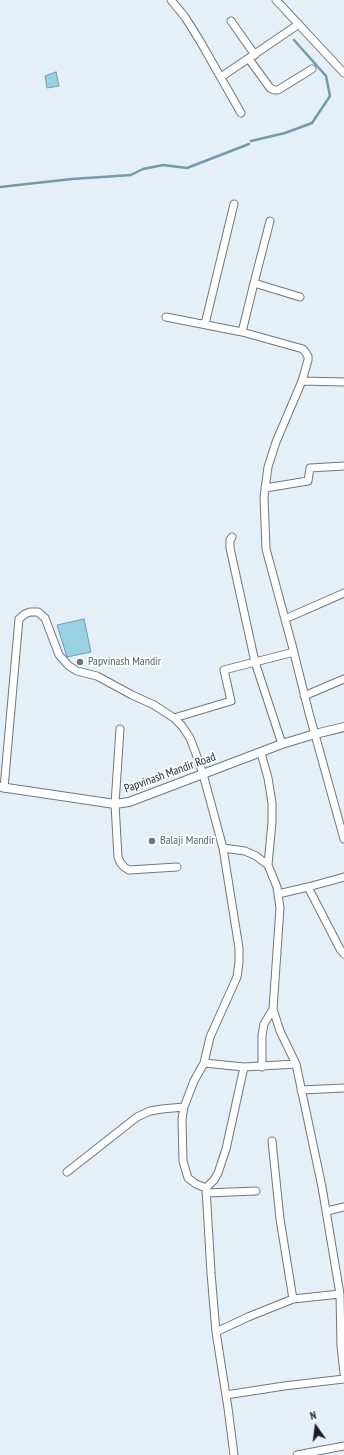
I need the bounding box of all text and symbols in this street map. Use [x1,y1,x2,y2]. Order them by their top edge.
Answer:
place label: Papvinash Mandir [88,655,161,669]
marker: Papvinash Mandir [75,657,85,667]
street label: Papvinash Mandir Road [122,750,218,796]
place label: Balaji Mandir [160,834,215,848]
marker: Balaji Mandir [147,836,157,846]
north arrow [296,1407,336,1447]
text: N [309,1408,318,1423]

